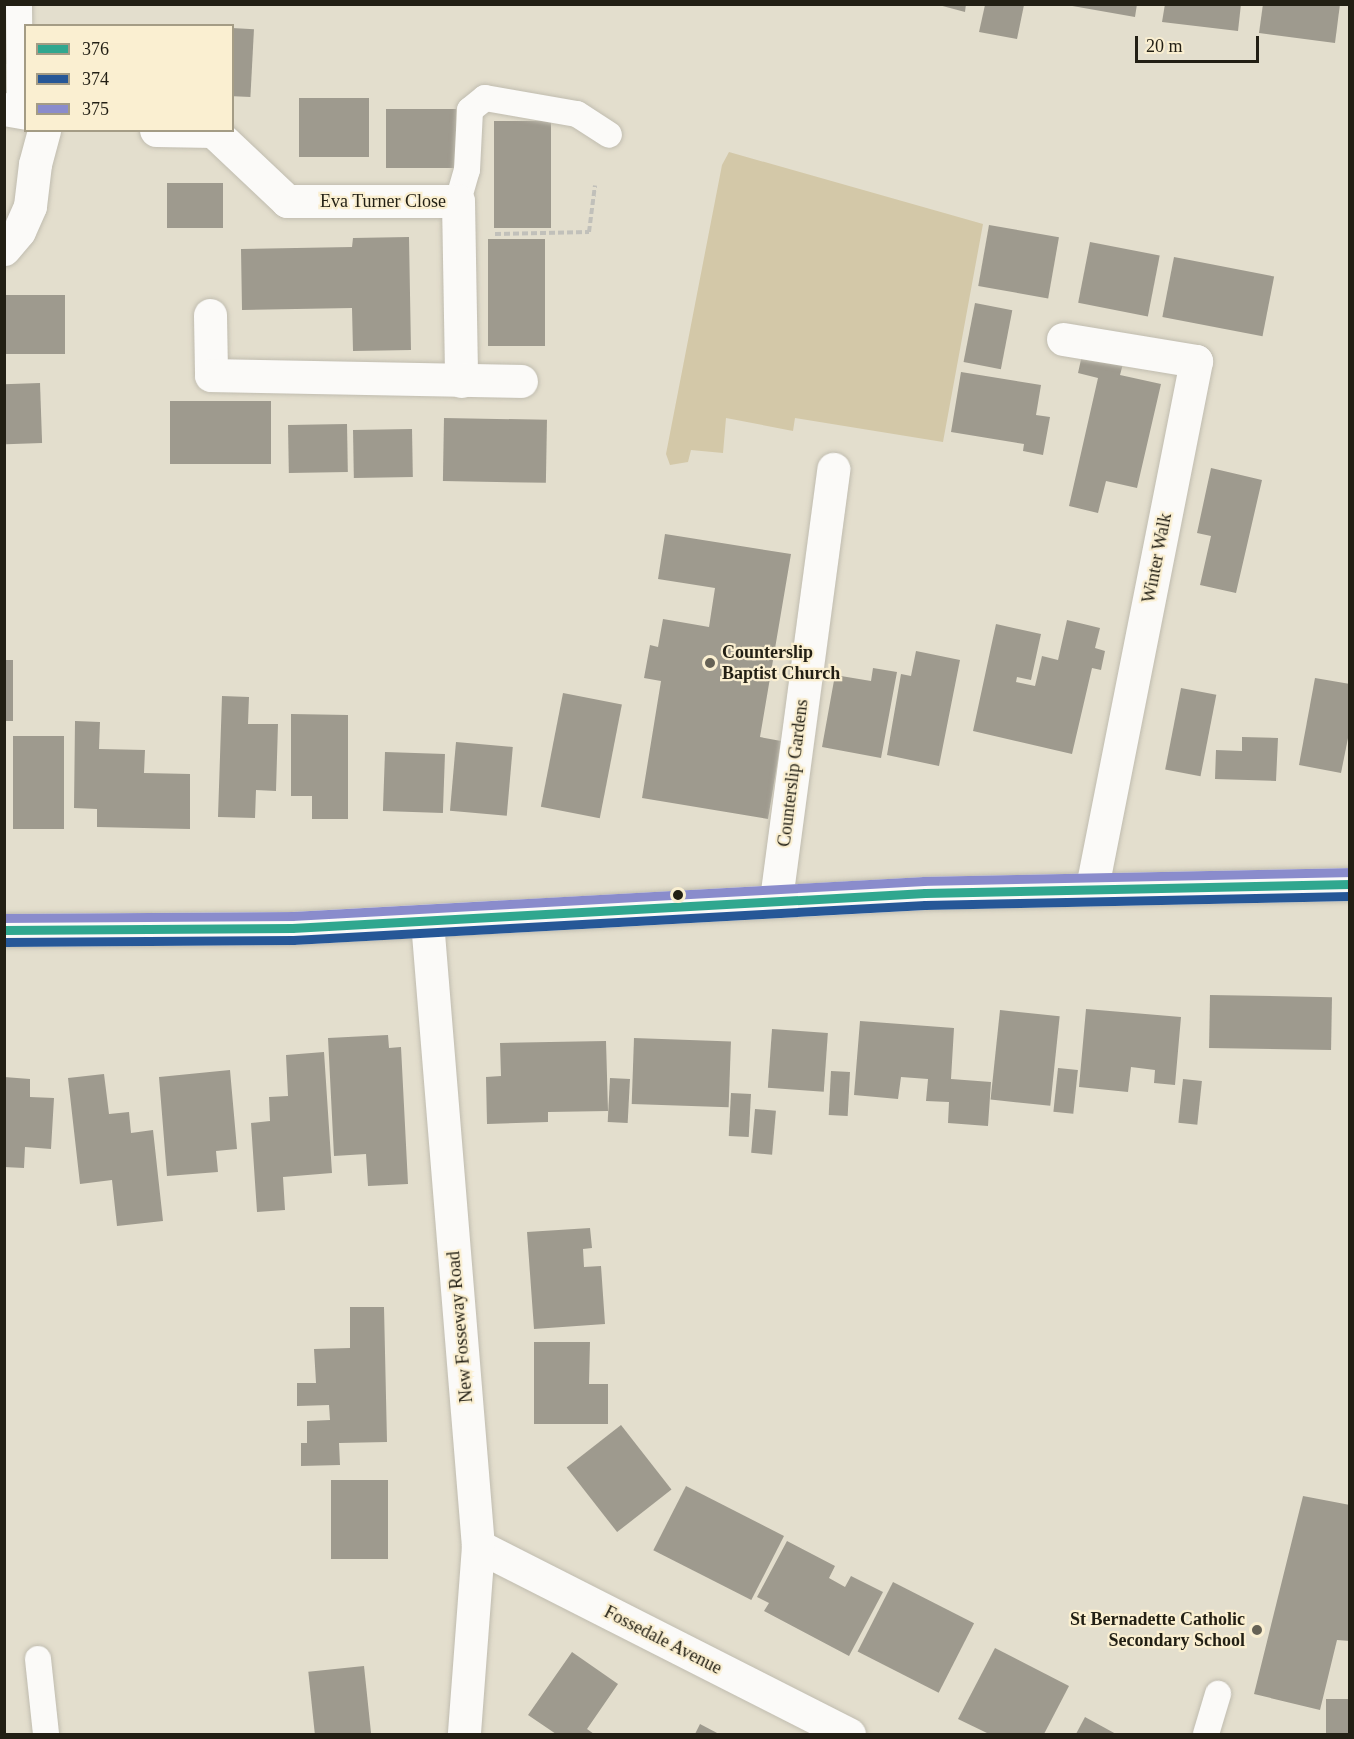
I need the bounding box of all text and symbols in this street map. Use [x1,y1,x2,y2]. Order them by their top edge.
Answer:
legend [24,24,234,132]
scale bar [1138,24,1262,62]
text: 20 m [1146,36,1183,56]
text: 376 [82,39,109,59]
text: 374 [82,69,109,89]
text: 375 [82,99,109,119]
street label: Eva Turner Close [320,190,446,212]
street label: Winter Walk [1138,511,1176,605]
place label: Counterslip Baptist Church [722,642,840,684]
marker: Counterslip Baptist Church [703,656,717,670]
street label: Counterslip Gardens [773,698,813,848]
unlabelled marker [672,889,684,901]
street label: New Fosseway Road [443,1250,477,1404]
street label: Fossedale Avenue [600,1601,726,1679]
place label: St Bernadette Catholic Secondary School [1070,1609,1245,1652]
marker: St Bernadette Catholic Secondary School [1250,1623,1264,1637]

